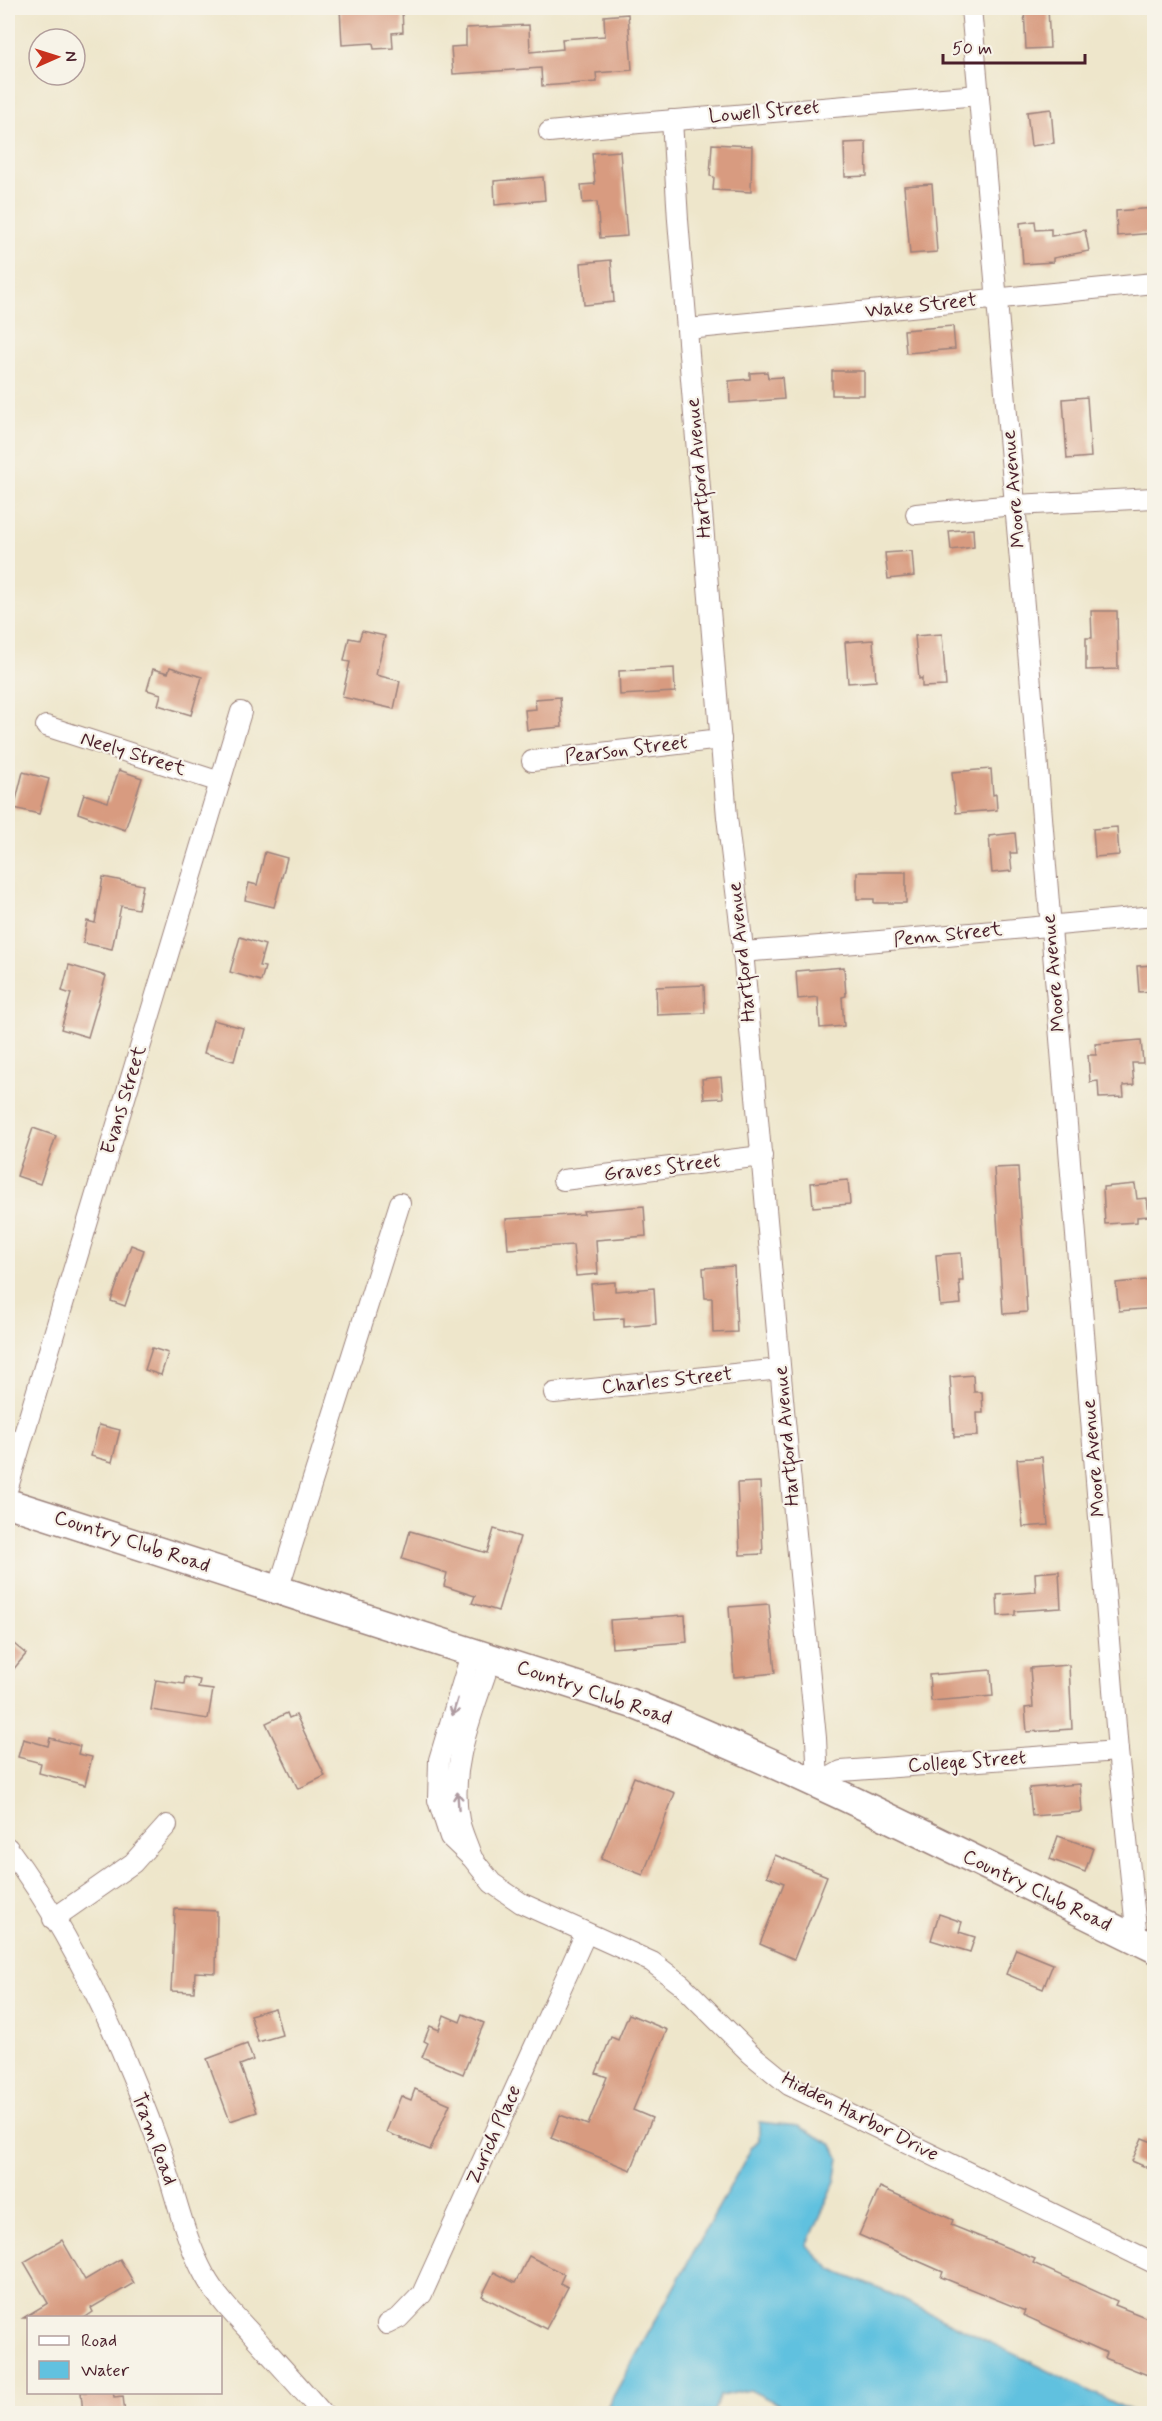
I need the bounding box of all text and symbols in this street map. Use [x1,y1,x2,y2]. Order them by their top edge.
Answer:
north arrow [27,27,87,87]
scale bar [943,27,1086,65]
text: 50 m [952,37,992,61]
text: N [60,50,81,62]
street label: Lowell Street [707,94,821,130]
street label: Wake Street [864,287,978,325]
street label: Hartford Avenue [679,396,721,539]
street label: Moore Avenue [995,429,1033,549]
street label: Neely Street [77,725,189,783]
street label: Pearson Street [563,729,689,771]
street label: Hartford Avenue [721,880,765,1023]
street label: Moore Avenue [1035,913,1073,1033]
street label: Penn Street [892,916,1004,954]
street label: Evans Street [95,1042,153,1158]
street label: Graves Street [602,1147,722,1189]
street label: Charles Street [600,1361,734,1401]
street label: Hartford Avenue [767,1364,809,1507]
street label: Moore Avenue [1075,1398,1113,1518]
street label: Country Club Road [51,1504,213,1580]
street label: Country Club Road [513,1654,675,1732]
one-way arrow [449,1697,460,1716]
street label: College Street [907,1744,1027,1780]
one-way arrow [452,1792,463,1812]
street label: Country Club Road [958,1843,1116,1939]
street label: Hidden Harbor Drive [777,2066,943,2168]
street label: Zurich Place [460,2081,528,2189]
street label: Tram Road [125,2089,183,2189]
legend [27,2316,222,2394]
text: Road [81,2329,117,2353]
text: Water [81,2359,130,2383]

